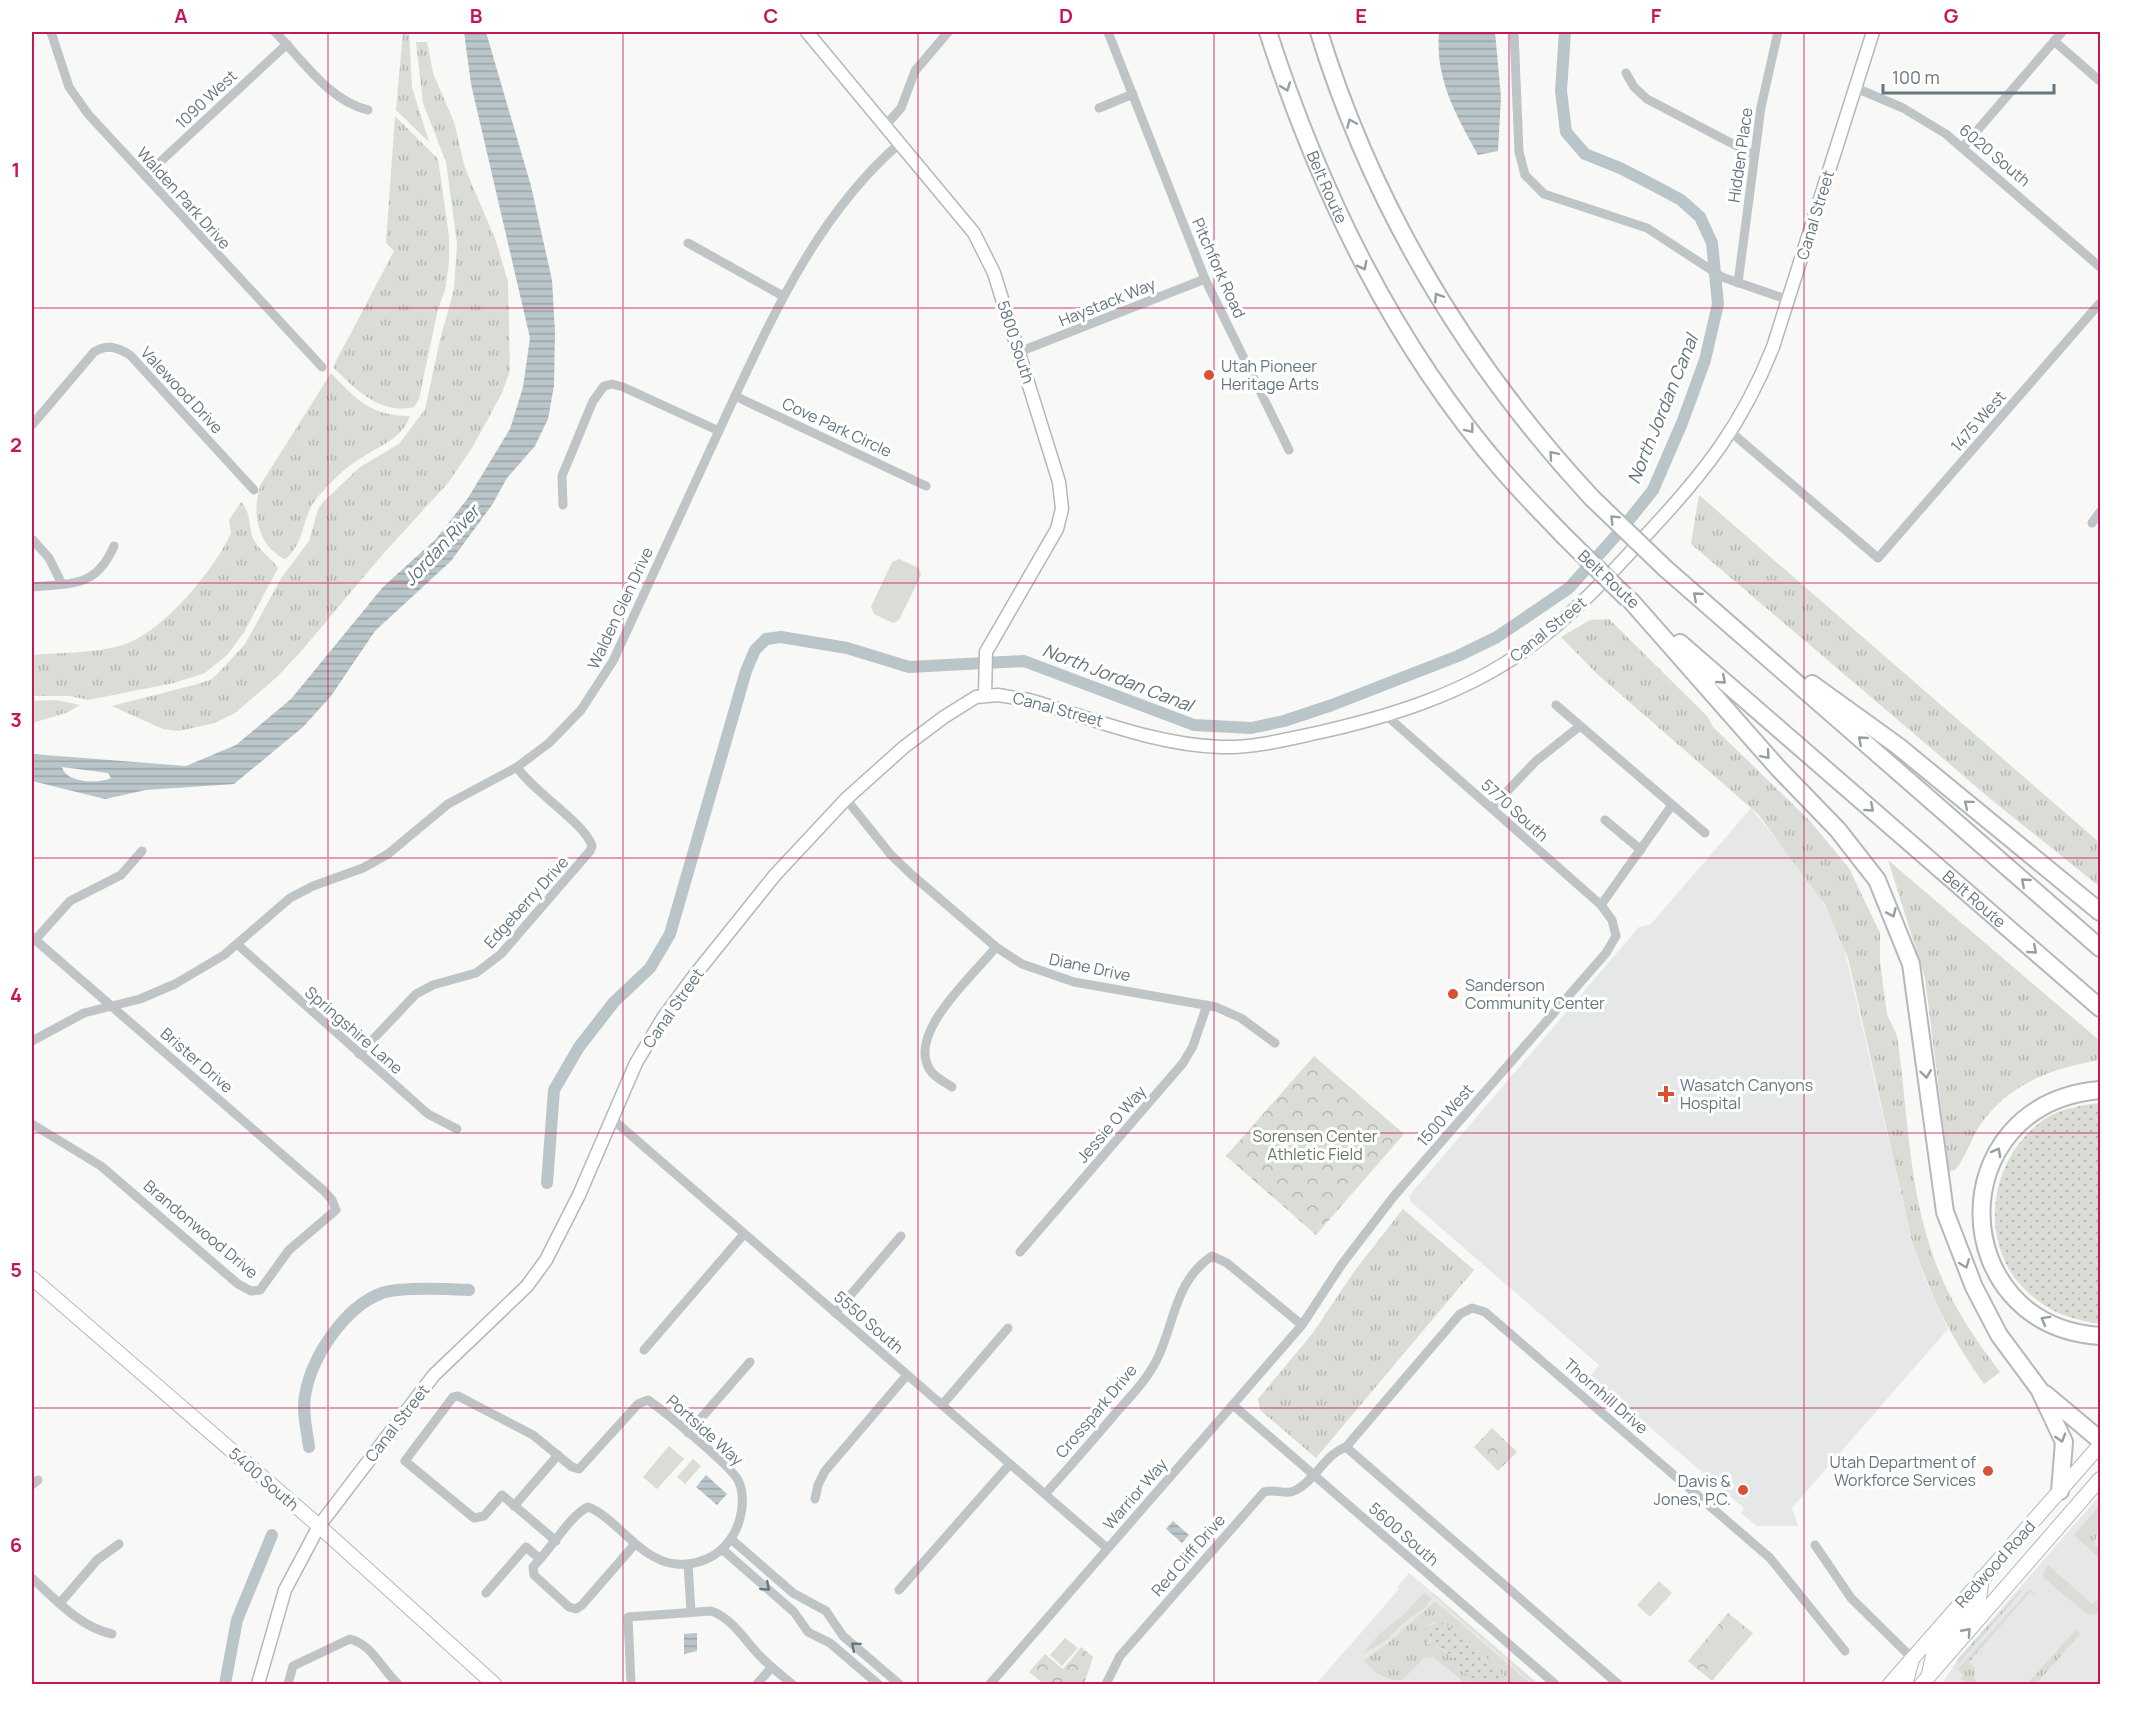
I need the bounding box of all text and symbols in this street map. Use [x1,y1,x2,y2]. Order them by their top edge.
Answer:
text: A [174,2,188,29]
text: B [470,2,483,29]
text: C [764,2,778,29]
text: D [1059,2,1073,29]
text: E [1355,2,1367,29]
text: F [1651,2,1662,29]
text: G [1944,2,1959,29]
scale bar [1883,57,2054,95]
street label: 1090 West [170,65,242,133]
text: 100 m [1892,65,1940,89]
one-way arrow [1279,81,1292,92]
street label: Hidden Place [1722,106,1758,204]
one-way arrow [1346,119,1358,130]
street label: 6020 South [1955,119,2035,191]
street label: Walden Park Drive [132,142,236,254]
street label: Belt Route [1302,147,1353,227]
text: 1 [12,156,20,183]
street label: Canal Street [1791,167,1839,263]
street label: Pitchfork Road [1187,214,1251,322]
one-way arrow [1356,260,1368,271]
street label: Haystack Way [1055,272,1159,331]
one-way arrow [1434,293,1445,304]
street label: 5800 South [992,298,1040,386]
water label: North Jordan Canal [1621,328,1704,487]
street label: Valewood Drive [136,342,228,438]
place label: Utah Pioneer Heritage Arts [1221,355,1319,395]
marker: Utah Pioneer Heritage Arts [1202,368,1216,382]
street label: 1475 West [1945,386,2011,456]
street label: Cove Park Circle [779,392,895,462]
one-way arrow [1463,422,1474,433]
text: 2 [10,431,22,458]
one-way arrow [1549,451,1560,462]
water label: Jordan River [398,498,486,590]
one-way arrow [1610,516,1621,527]
street label: Walden Glen Drive [582,543,658,673]
street label: Belt Route [1573,545,1645,613]
street label: Canal Street [1505,591,1591,667]
one-way arrow [1693,592,1704,603]
water label: North Jordan Canal [1039,637,1199,718]
one-way arrow [1715,673,1726,684]
street label: Canal Street [1010,686,1106,732]
text: 3 [10,706,22,733]
one-way arrow [1858,736,1869,747]
one-way arrow [1759,748,1770,759]
street label: 5770 South [1477,774,1553,846]
one-way arrow [1863,801,1874,812]
one-way arrow [1964,801,1975,812]
street label: Edgeberry Drive [479,851,573,953]
street label: Belt Route [1938,865,2011,932]
one-way arrow [2021,878,2032,889]
one-way arrow [1884,907,1896,918]
one-way arrow [2026,942,2037,953]
street label: Diane Drive [1047,948,1133,986]
street label: Canal Street [637,964,709,1052]
place label: Sanderson Community Center [1465,974,1605,1014]
text: 4 [10,981,22,1008]
street label: Springshire Lane [300,981,408,1079]
marker: Sanderson Community Center [1446,987,1460,1001]
street label: Brister Drive [156,1022,238,1098]
one-way arrow [1919,1070,1932,1079]
place label: Wasatch Canyons Hospital [1680,1074,1813,1114]
street label: 1500 West [1412,1079,1478,1151]
street label: Jessie O Way [1071,1080,1151,1167]
marker: Wasatch Canyons Hospital [1657,1085,1675,1103]
park label: Sorensen Center Athletic Field [1252,1125,1378,1165]
one-way arrow [1990,1148,2001,1158]
street label: Brandonwood Drive [139,1175,263,1283]
text: 5 [10,1256,22,1283]
one-way arrow [1958,1258,1971,1269]
street label: 5550 South [830,1286,908,1358]
one-way arrow [2041,1316,2051,1327]
street label: Thornhill Drive [1559,1353,1653,1439]
street label: Crosspark Drive [1050,1360,1142,1462]
street label: Canal Street [360,1380,434,1466]
street label: Portside Way [662,1390,749,1471]
one-way arrow [2054,1432,2066,1443]
street label: 5400 South [224,1442,304,1516]
place label: Utah Department of Workforce Services [1830,1451,1976,1491]
street label: Warrior Way [1098,1453,1173,1534]
marker: Utah Department of Workforce Services [1981,1464,1995,1478]
place label: Davis & Jones, P.C. [1654,1470,1732,1510]
marker: Davis & Jones, P.C. [1736,1483,1750,1497]
street label: 5600 South [1364,1497,1444,1571]
street label: Red Cliff Drive [1146,1509,1230,1601]
street label: Redwood Road [1950,1516,2040,1612]
text: 6 [10,1531,22,1558]
one-way arrow [760,1580,770,1591]
one-way arrow [1960,1628,1971,1639]
one-way arrow [851,1642,862,1653]

